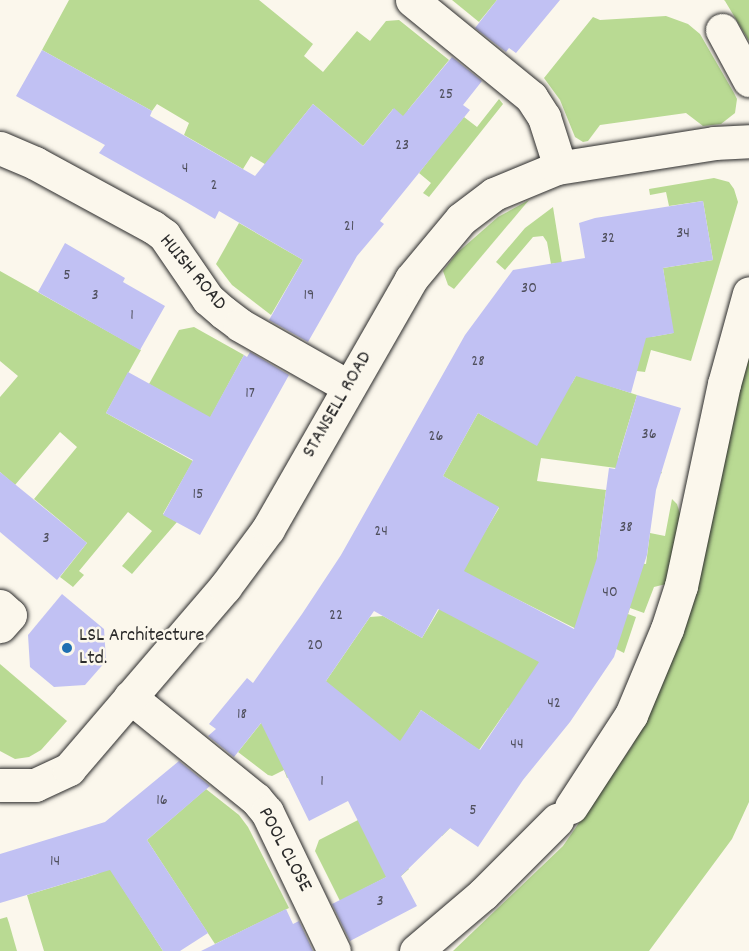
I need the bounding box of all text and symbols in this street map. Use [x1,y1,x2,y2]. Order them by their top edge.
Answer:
house number: 25 [439,85,453,105]
house number: 23 [395,136,409,156]
house number: 4 [182,159,188,179]
house number: 2 [211,176,217,196]
house number: 21 [344,217,354,237]
house number: 34 [676,224,690,244]
house number: 32 [601,229,615,249]
street label: HUISH ROAD [153,230,231,316]
house number: 5 [63,266,71,286]
house number: 30 [521,279,537,299]
house number: 3 [91,286,99,306]
house number: 19 [304,286,314,306]
house number: 1 [130,306,134,326]
street label: STANSELL ROAD [298,348,378,462]
house number: 28 [471,352,485,372]
house number: 17 [245,384,255,404]
house number: 36 [642,425,656,445]
house number: 26 [429,427,443,447]
house number: 15 [193,485,203,505]
house number: 38 [619,518,633,538]
house number: 24 [374,522,388,542]
house number: 3 [42,529,50,549]
house number: 40 [602,583,618,603]
house number: 22 [329,606,343,626]
place label: LSL Architecture Ltd. [79,624,204,671]
house number: 20 [307,636,323,656]
marker: LSL Architecture Ltd. [60,641,74,655]
house number: 42 [547,694,561,714]
house number: 18 [237,705,247,725]
house number: 44 [510,735,524,755]
house number: 1 [320,772,324,792]
house number: 16 [156,791,168,811]
house number: 5 [469,801,477,821]
street label: POOL CLOSE [252,804,316,896]
house number: 14 [50,852,60,872]
house number: 3 [376,892,384,912]

